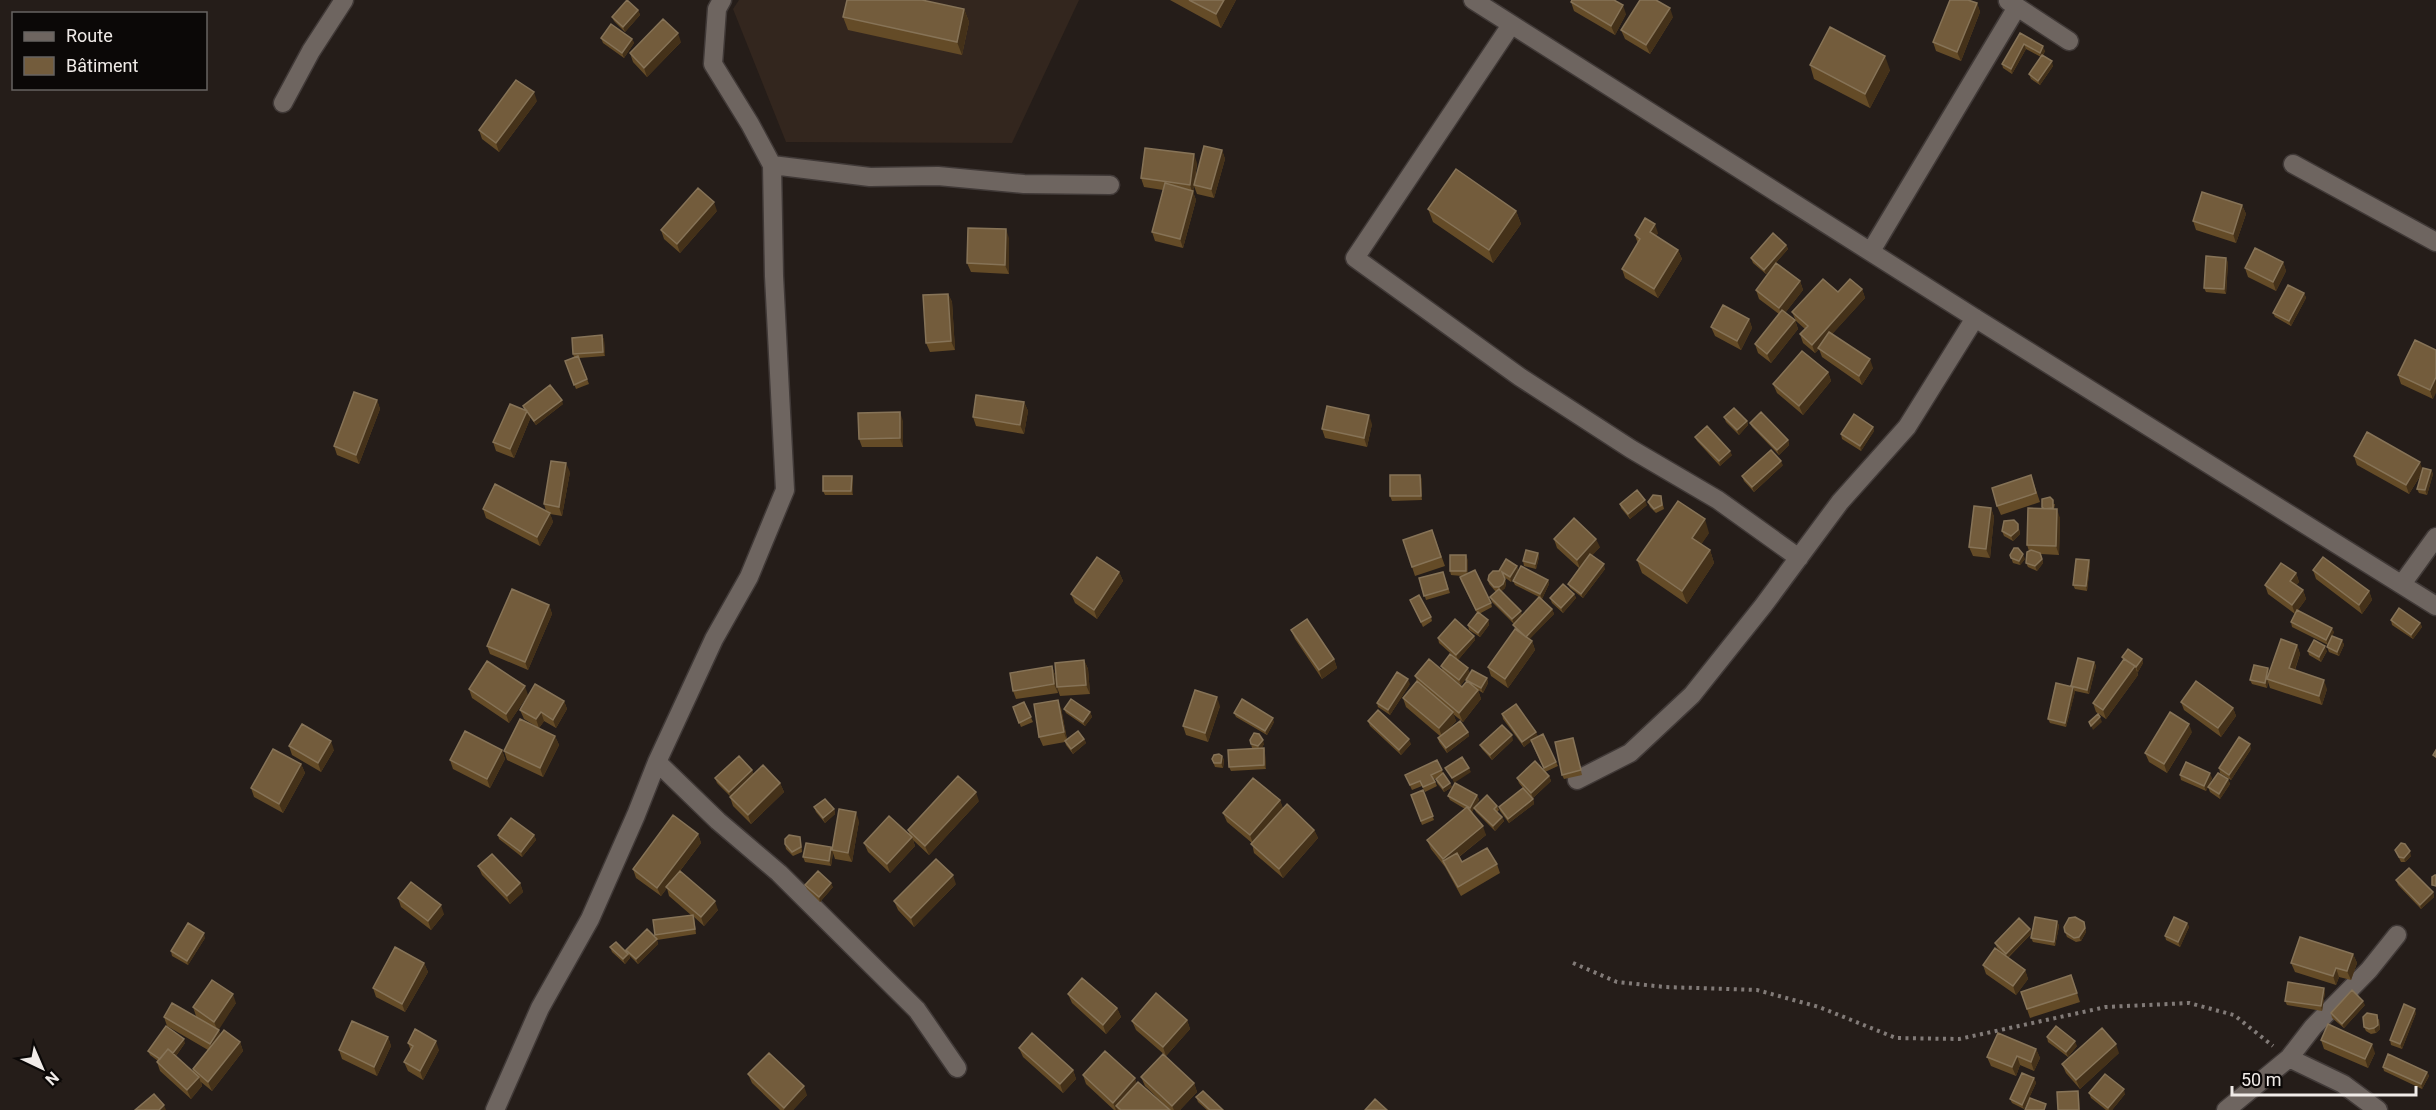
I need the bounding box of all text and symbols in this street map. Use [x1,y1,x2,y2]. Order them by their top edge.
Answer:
legend [12,12,207,90]
text: Route [66,25,113,46]
text: Bâtiment [66,55,139,76]
north arrow [12,1038,72,1098]
scale bar [2232,1059,2416,1097]
text: N [41,1068,63,1089]
text: 50 m [2241,1069,2281,1090]

